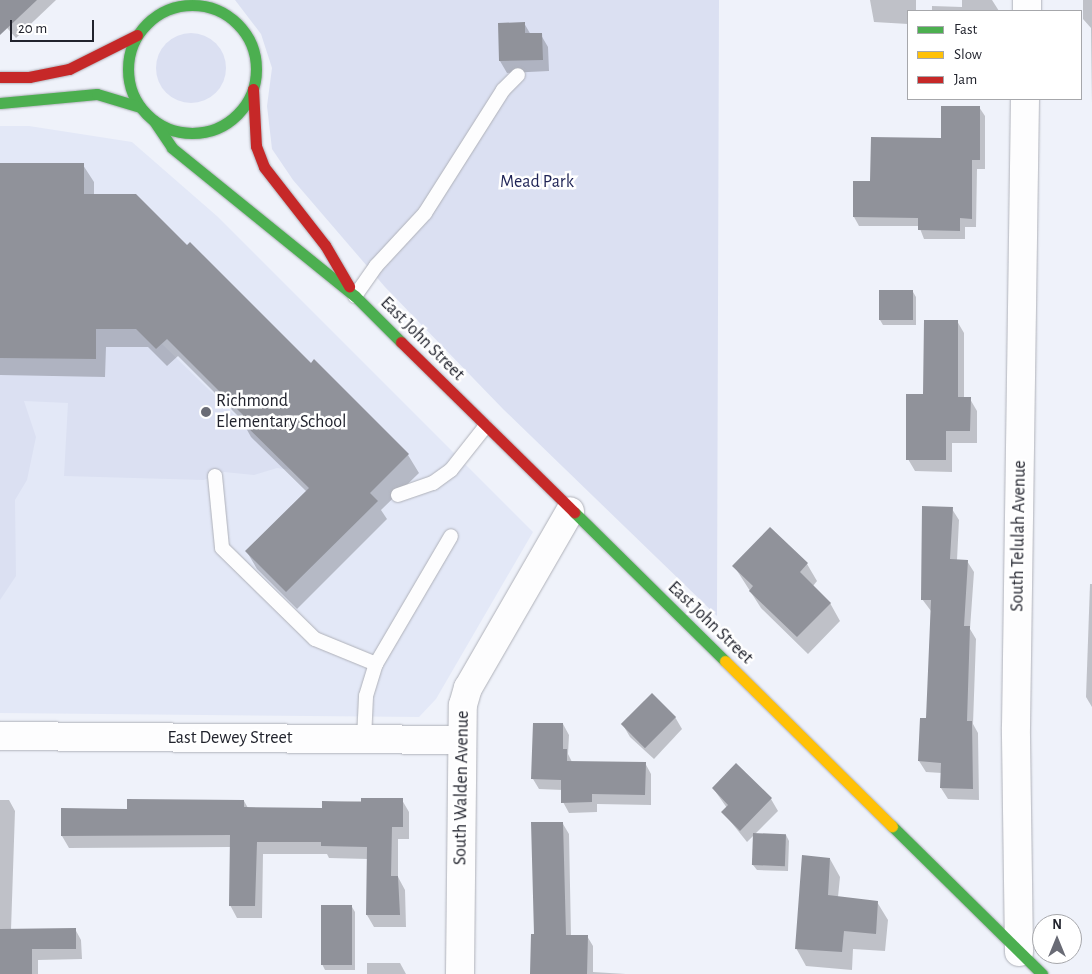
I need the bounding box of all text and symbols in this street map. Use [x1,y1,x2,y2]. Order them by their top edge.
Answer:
scale bar [12,10,96,42]
legend [907,10,1082,100]
text: 20 m [18,21,47,36]
text: Fast [954,22,977,37]
text: Slow [954,47,982,62]
text: Jam [954,72,977,87]
park label: Mead Park [500,171,574,193]
street label: East John Street [376,293,468,385]
place label: Richmond Elementary School [216,391,346,434]
marker: Richmond Elementary School [200,406,212,418]
street label: South Telulah Avenue [1007,460,1031,612]
street label: East John Street [663,577,757,669]
street label: South Walden Avenue [450,711,474,865]
street label: East Dewey Street [167,727,293,749]
north arrow [1032,914,1082,964]
text: N [1052,918,1062,932]

